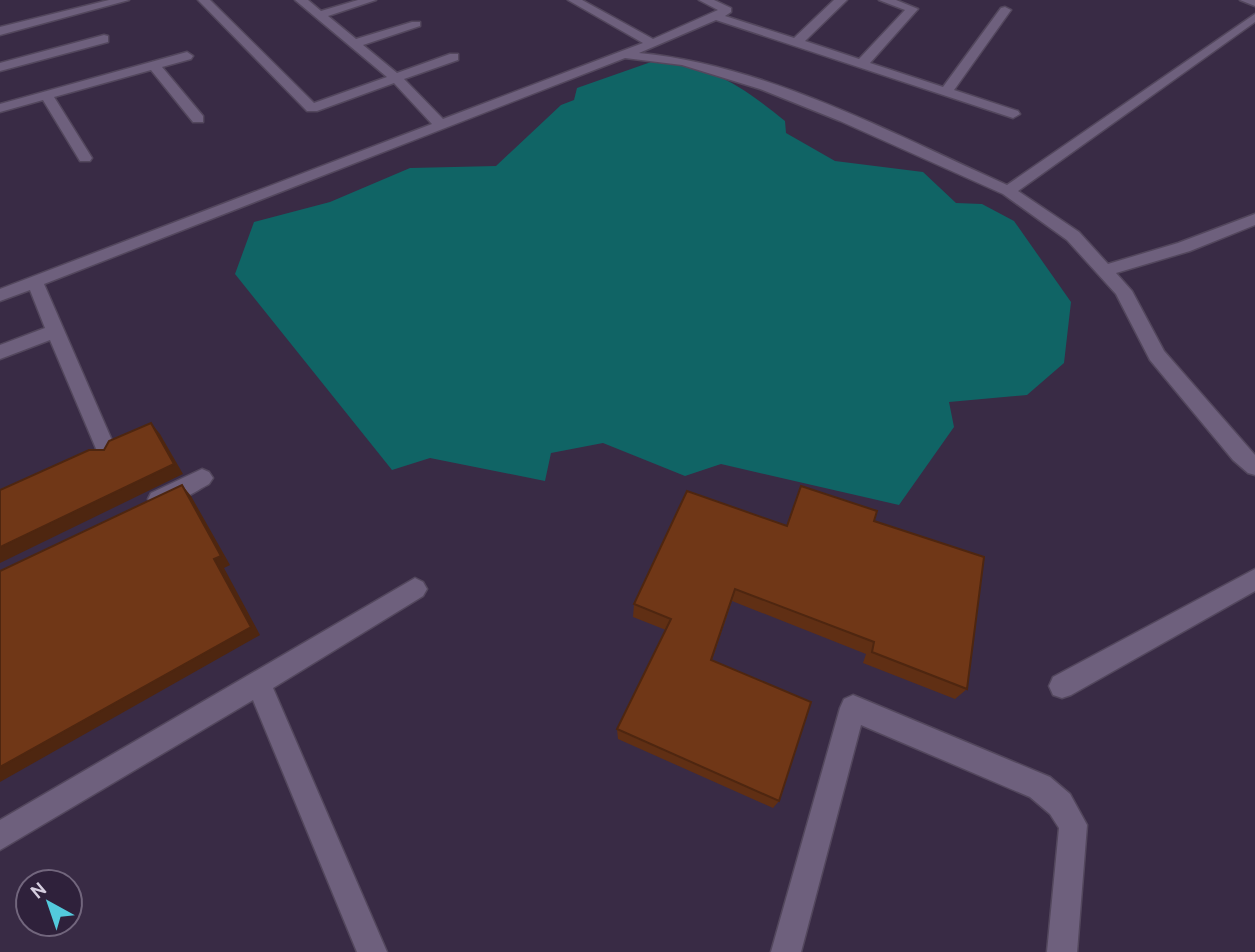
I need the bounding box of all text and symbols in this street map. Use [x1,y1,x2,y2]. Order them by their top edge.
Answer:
north arrow [14,868,84,938]
text: N [26,877,51,903]

